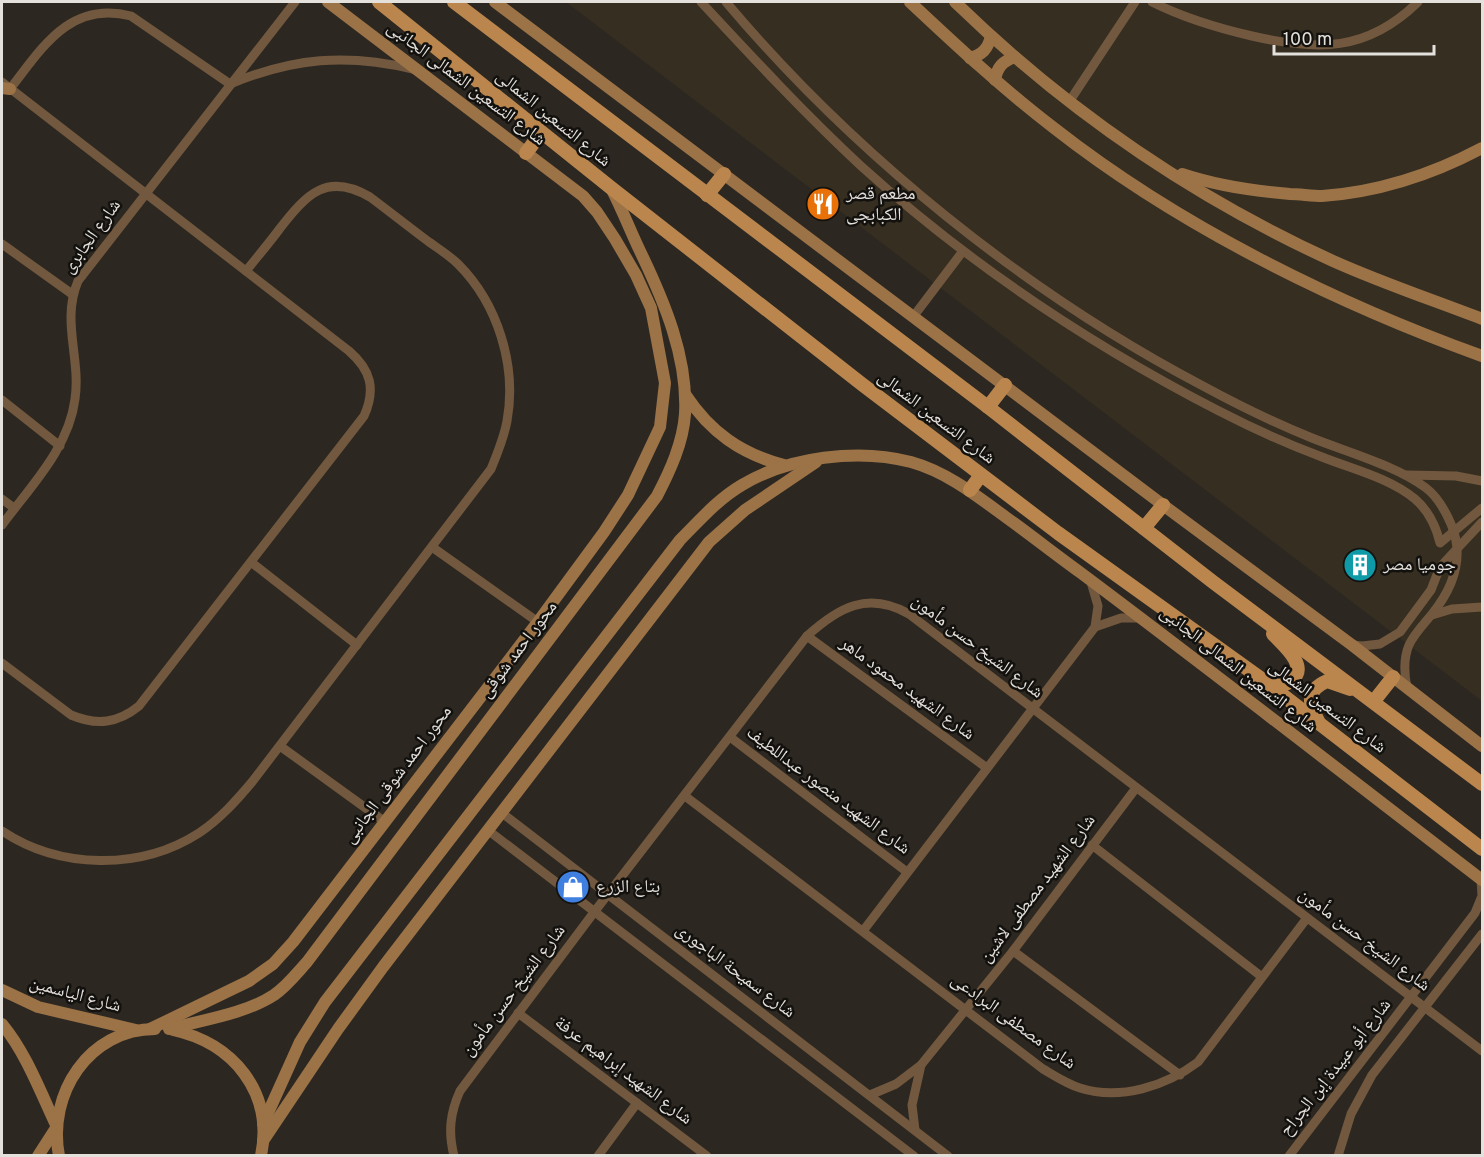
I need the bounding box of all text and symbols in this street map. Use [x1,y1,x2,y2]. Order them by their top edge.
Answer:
street label: شارع التسعين الشمالى الجانبى [382,17,550,151]
scale bar [1274,18,1434,56]
text: 100 m [1283,29,1332,52]
street label: شارع التسعين الشمالى [491,65,615,173]
place label: مطعم قصر الكبابجى [845,183,916,227]
restaurant icon: مطعم قصر الكبابجى [805,186,841,222]
street label: شارع الجابرى [57,195,127,279]
street label: شارع التسعين الشمالى [872,366,1000,470]
building icon: جوميا مصر [1342,547,1378,583]
place label: جوميا مصر [1382,554,1456,577]
street label: شارع الشيخ حسن مأمون [906,589,1048,704]
street label: محور احمد شوقى [475,597,563,703]
street label: شارع التسعين الشمالى الجانبى [1155,601,1321,739]
street label: شارع الشهيد محمود ماهر [834,632,979,746]
street label: شارع التسعين الشمالى [1263,655,1391,759]
street label: محور احمد شوقى الجانبى [338,701,458,849]
street label: شارع الشهيد منصور عبداللطيف [741,722,915,860]
street label: شارع الشهيد مصطفى لاشين [975,810,1101,968]
shop icon: بتاع الزرع [555,869,591,905]
place label: بتاع الزرع [596,876,660,899]
street label: شارع الشيخ حسن مأمون [1293,882,1435,997]
street label: شارع سميحة الباجورى [670,918,800,1024]
street label: شارع الشيخ حسن مأمون [456,920,571,1062]
street label: شارع مصطفى البرادعى [946,969,1080,1075]
street label: شارع الياسمين [27,972,123,1018]
street label: شارع أبو عبيدة إبن الجراح [1275,994,1397,1141]
street label: شارع الشهيد إبراهيم عرفة [549,1012,697,1130]

